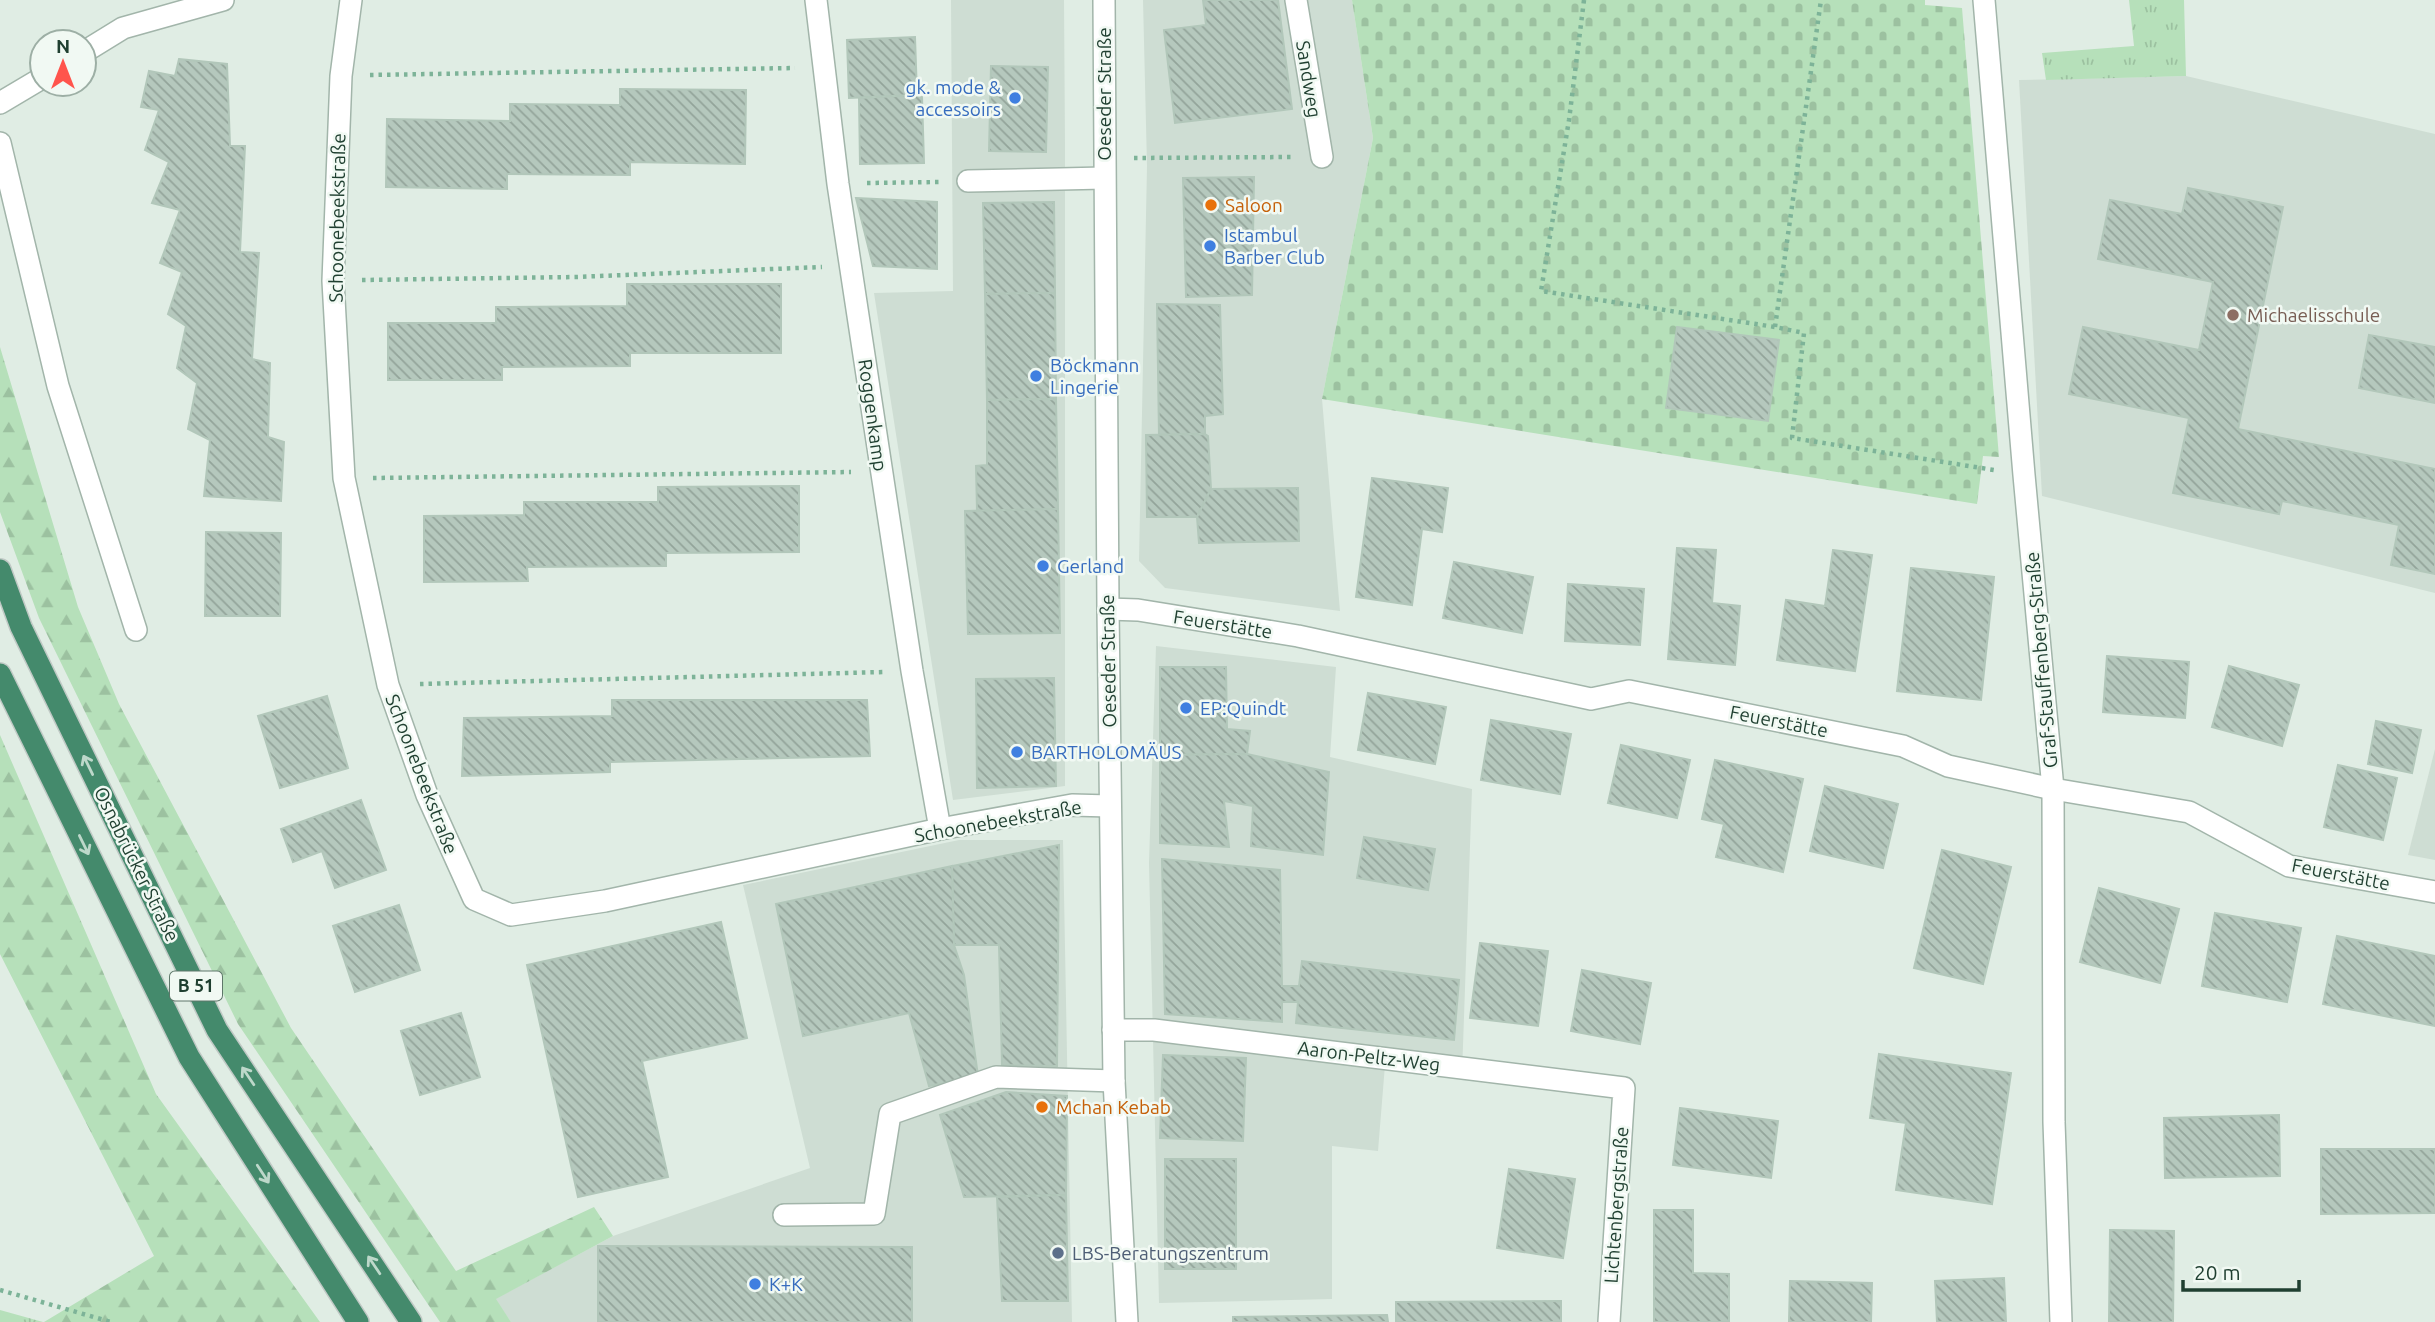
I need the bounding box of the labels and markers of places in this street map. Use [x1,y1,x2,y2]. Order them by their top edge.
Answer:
place label: gk. mode & accessoirs [906,76,1002,120]
marker: gk. mode & accessoirs [1007,90,1023,106]
place label: Saloon [1225,194,1283,216]
marker: Saloon [1203,197,1219,213]
place label: Istambul Barber Club [1224,224,1325,268]
marker: Istambul Barber Club [1202,238,1218,254]
place label: Michaelisschule [2247,304,2380,326]
marker: Michaelisschule [2225,307,2241,323]
place label: Böckmann Lingerie [1050,354,1139,398]
marker: Böckmann Lingerie [1028,368,1044,384]
place label: Gerland [1057,555,1124,577]
marker: Gerland [1035,558,1051,574]
place label: EP:Quindt [1200,697,1287,719]
marker: EP:Quindt [1178,700,1194,716]
place label: BARTHOLOMÄUS [1031,741,1181,763]
marker: BARTHOLOMÄUS [1009,744,1025,760]
place label: Mchan Kebab [1056,1096,1171,1118]
marker: Mchan Kebab [1034,1099,1050,1115]
place label: LBS-Beratungszentrum [1072,1242,1269,1264]
marker: LBS-Beratungszentrum [1050,1245,1066,1261]
place label: K+K [769,1273,803,1295]
marker: K+K [747,1276,763,1292]

